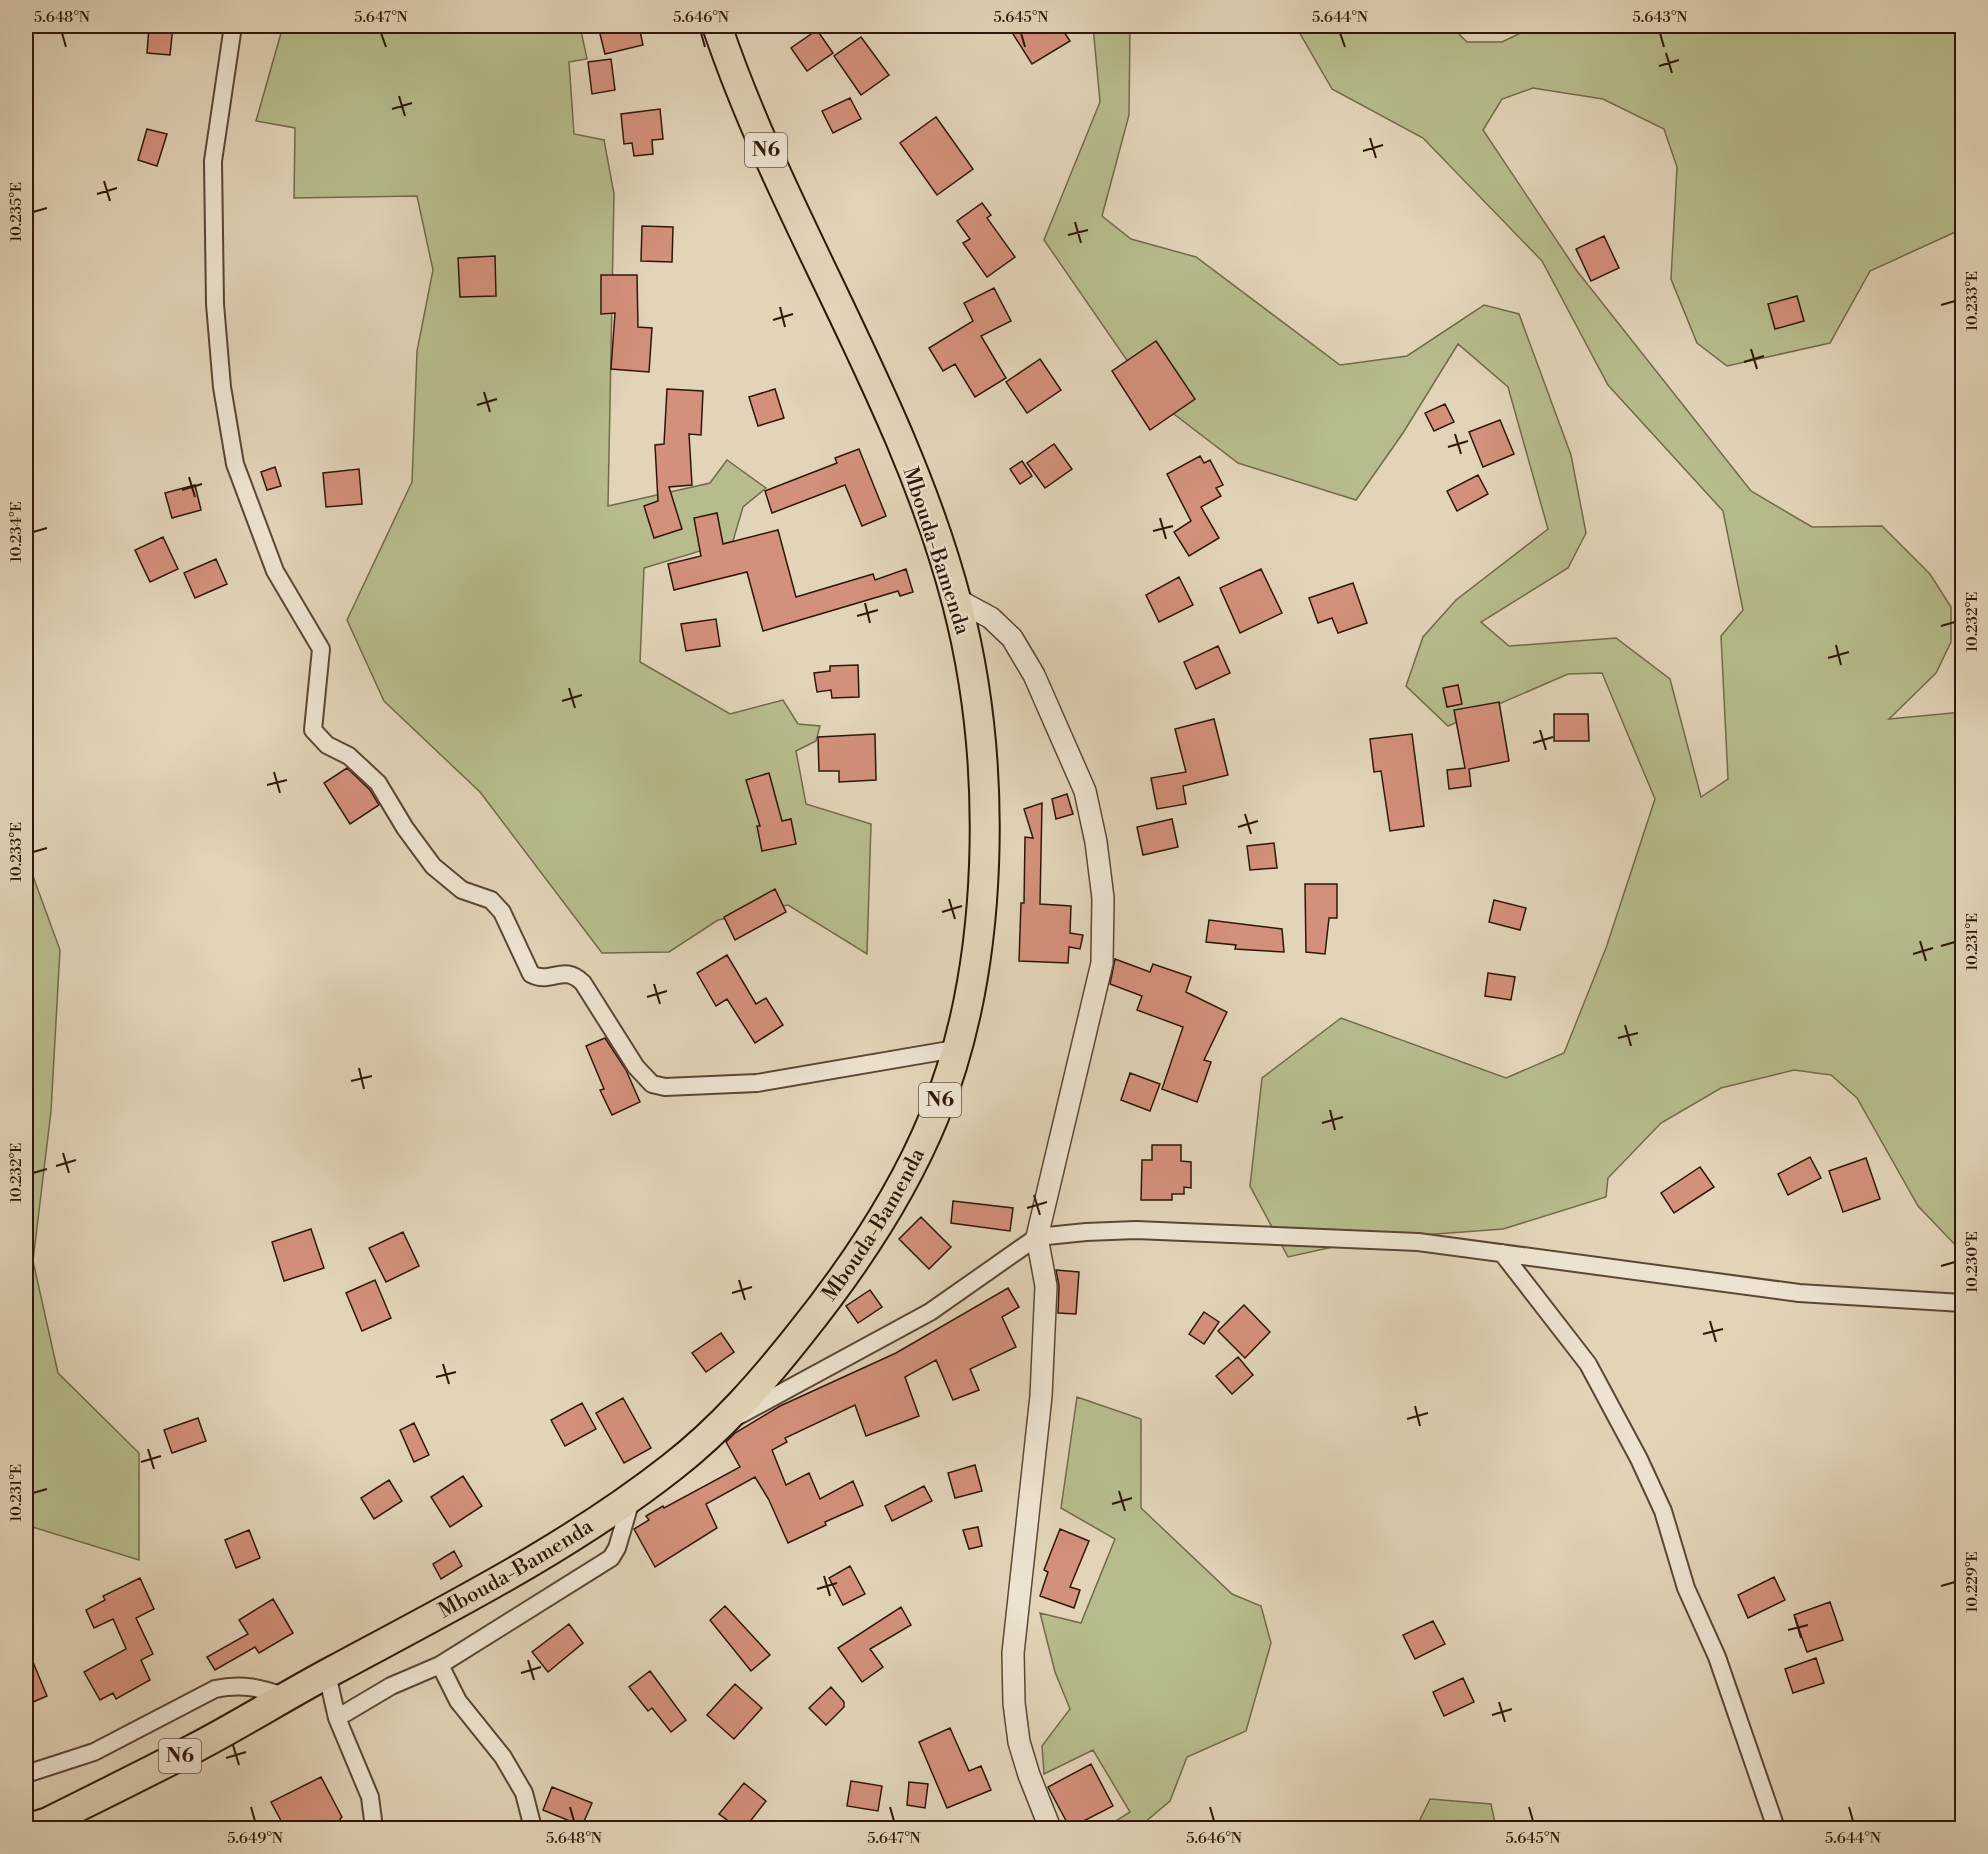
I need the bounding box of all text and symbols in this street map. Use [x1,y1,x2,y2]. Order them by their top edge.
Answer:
text: 5.648°N [34,8,90,27]
text: 5.647°N [354,8,408,27]
text: 5.646°N [673,8,729,27]
text: 5.645°N [994,8,1048,27]
text: 5.644°N [1312,8,1368,27]
text: 5.643°N [1633,8,1687,27]
road number: N6 [745,133,787,167]
text: 10.235°E [7,182,26,242]
text: 10.233°E [1963,271,1982,331]
street label: Mbouda-Bamenda [897,464,975,638]
text: 10.234°E [7,501,26,563]
text: 10.232°E [1963,592,1982,652]
text: 10.233°E [7,822,26,882]
text: 10.231°E [1963,913,1982,971]
road number: N6 [919,1083,961,1117]
text: 10.232°E [7,1143,26,1203]
street label: Mbouda-Bamenda [817,1144,931,1306]
text: 10.230°E [1963,1231,1982,1293]
text: 10.231°E [7,1464,26,1522]
street label: Mbouda-Bamenda [434,1514,599,1624]
text: 10.229°E [1963,1551,1982,1613]
road number: N6 [159,1739,201,1773]
text: 5.649°N [227,1829,283,1848]
text: 5.648°N [546,1829,602,1848]
text: 5.647°N [867,1829,921,1848]
text: 5.646°N [1186,1829,1242,1848]
text: 5.645°N [1506,1829,1560,1848]
text: 5.644°N [1825,1829,1881,1848]

